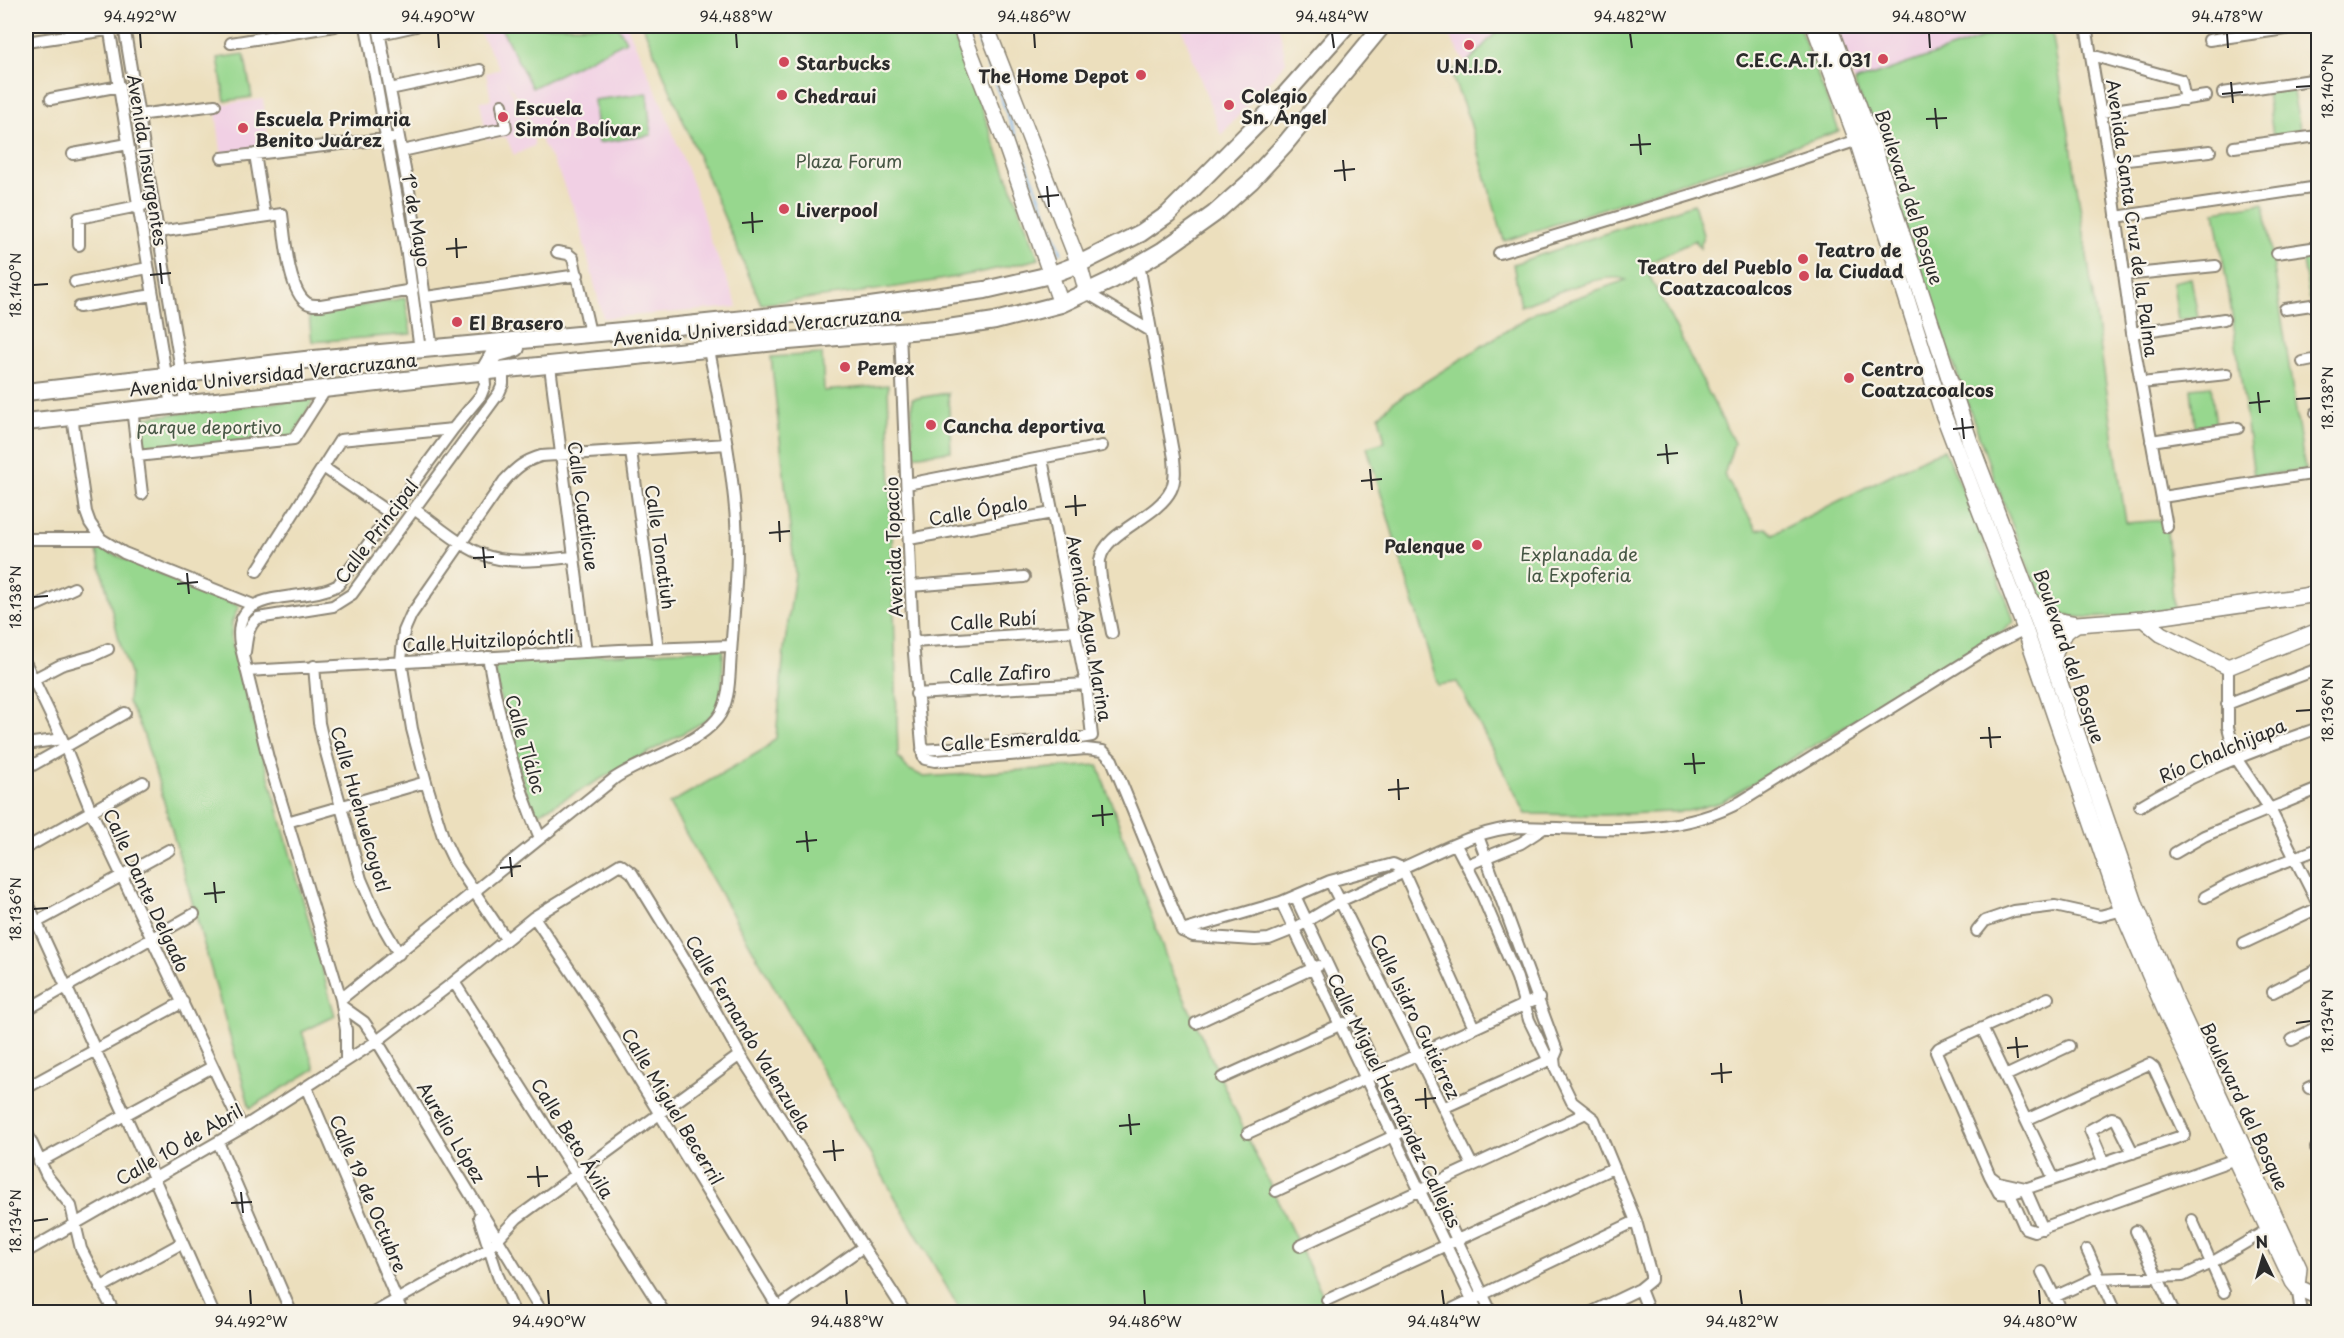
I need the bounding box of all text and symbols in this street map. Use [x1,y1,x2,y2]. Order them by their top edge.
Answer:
text: 94.492°W [103,4,177,27]
text: 94.490°W [401,4,476,27]
text: 94.488°W [699,4,773,27]
text: 94.486°W [997,4,1071,27]
text: 94.484°W [1295,4,1369,27]
text: 94.482°W [1594,4,1667,27]
text: 94.480°W [1892,4,1967,27]
text: 94.478°W [2191,4,2263,27]
marker: U.N.I.D. [1462,38,1476,52]
place label: C.E.C.A.T.I. 031 [1735,46,1871,73]
place label: Starbucks [796,49,891,76]
place label: U.N.I.D. [1436,52,1502,79]
marker: C.E.C.A.T.I. 031 [1876,52,1890,66]
text: 18.140°N [2315,54,2338,119]
marker: Starbucks [777,55,791,69]
place label: The Home Depot [978,62,1129,89]
marker: The Home Depot [1134,68,1148,82]
street label: Avenida Insurgentes [121,72,175,248]
street label: Avenida Santa Cruz de la Palma [2100,77,2166,359]
place label: Chedraui [794,82,876,109]
place label: Colegio Sn. Ángel [1241,82,1327,130]
marker: Chedraui [775,88,789,102]
place label: Escuela Simón Bolívar [515,94,642,142]
marker: Colegio Sn. Ángel [1222,98,1236,112]
place label: Escuela Primaria Benito Juárez [255,105,411,153]
street label: Boulevard del Bosque [1869,106,1951,288]
marker: Escuela Simón Bolívar [496,110,510,124]
marker: Escuela Primaria Benito Juárez [236,121,250,135]
park label: Plaza Forum [796,147,903,174]
street label: 1° de Mayo [395,171,439,269]
place label: Liverpool [796,196,878,223]
marker: Liverpool [777,202,791,216]
place label: Teatro de la Ciudad [1815,236,1904,284]
marker: Teatro de la Ciudad [1796,252,1810,266]
text: 18.140°N [3,253,26,318]
place label: Teatro del Pueblo Coatzacoalcos [1637,253,1792,301]
marker: Teatro del Pueblo Coatzacoalcos [1797,269,1811,283]
street label: Avenida Universidad Veracruzana [612,300,903,352]
place label: El Brasero [469,309,564,336]
marker: El Brasero [450,315,464,329]
street label: Avenida Universidad Veracruzana [128,345,419,403]
place label: Pemex [857,354,914,381]
place label: Centro Coatzacoalcos [1861,355,1994,403]
marker: Pemex [838,360,852,374]
text: 18.138°N [2315,366,2338,430]
marker: Centro Coatzacoalcos [1842,371,1856,385]
place label: Cancha deportiva [943,412,1105,439]
park label: parque deportivo [136,413,282,440]
marker: Cancha deportiva [924,418,938,432]
street label: Calle Cuatlicue [562,439,606,573]
street label: Calle Principal [328,473,424,589]
street label: Avenida Topacio [877,476,909,618]
street label: Calle Tonatiuh [639,483,683,611]
street label: Calle Ópalo [926,488,1030,532]
place label: Palenque [1384,532,1465,559]
street label: Avenida Agua Marina [1060,533,1120,724]
marker: Palenque [1470,538,1484,552]
park label: Explanada de la Expoferia [1520,540,1638,588]
text: 18.138°N [3,565,26,629]
street label: Boulevard del Bosque [2028,565,2113,747]
street label: Calle Rubí [949,603,1037,636]
street label: Calle Huitzilopóchtli [401,622,575,658]
street label: Calle Zafiro [948,657,1052,689]
text: 18.136°N [2315,678,2338,742]
street label: Calle Tláloc [499,691,553,797]
street label: Río Chalchijapa [2154,711,2290,789]
street label: Calle Esmeralda [939,721,1081,757]
street label: Calle Huehuelcoyotl [324,723,398,895]
street label: Calle Dante Delgado [97,804,197,976]
text: 18.136°N [3,877,26,941]
street label: Calle Fernando Valenzuela [679,929,819,1137]
street label: Calle Isidro Gutiérrez [1364,929,1468,1104]
street label: Calle Miguel Hernández Callejas [1321,968,1469,1232]
text: 18.134°N [2315,989,2338,1053]
street label: Boulevard del Bosque [2194,1018,2296,1195]
street label: Calle Miguel Becerril [615,1022,731,1190]
street label: Calle Beto Ávila [525,1072,621,1204]
street label: Aurelio López [411,1076,493,1188]
street label: Calle 10 de Abril [110,1097,248,1191]
street label: Calle 19 de Octubre [324,1110,415,1276]
text: 18.134°N [3,1189,26,1253]
north arrow [2233,1227,2293,1287]
text: N [2254,1229,2269,1254]
text: 94.492°W [214,1309,288,1332]
text: 94.490°W [512,1309,587,1332]
text: 94.488°W [810,1309,884,1332]
text: 94.486°W [1108,1309,1182,1332]
text: 94.484°W [1407,1309,1481,1332]
text: 94.482°W [1706,1309,1779,1332]
text: 94.480°W [2003,1309,2078,1332]

